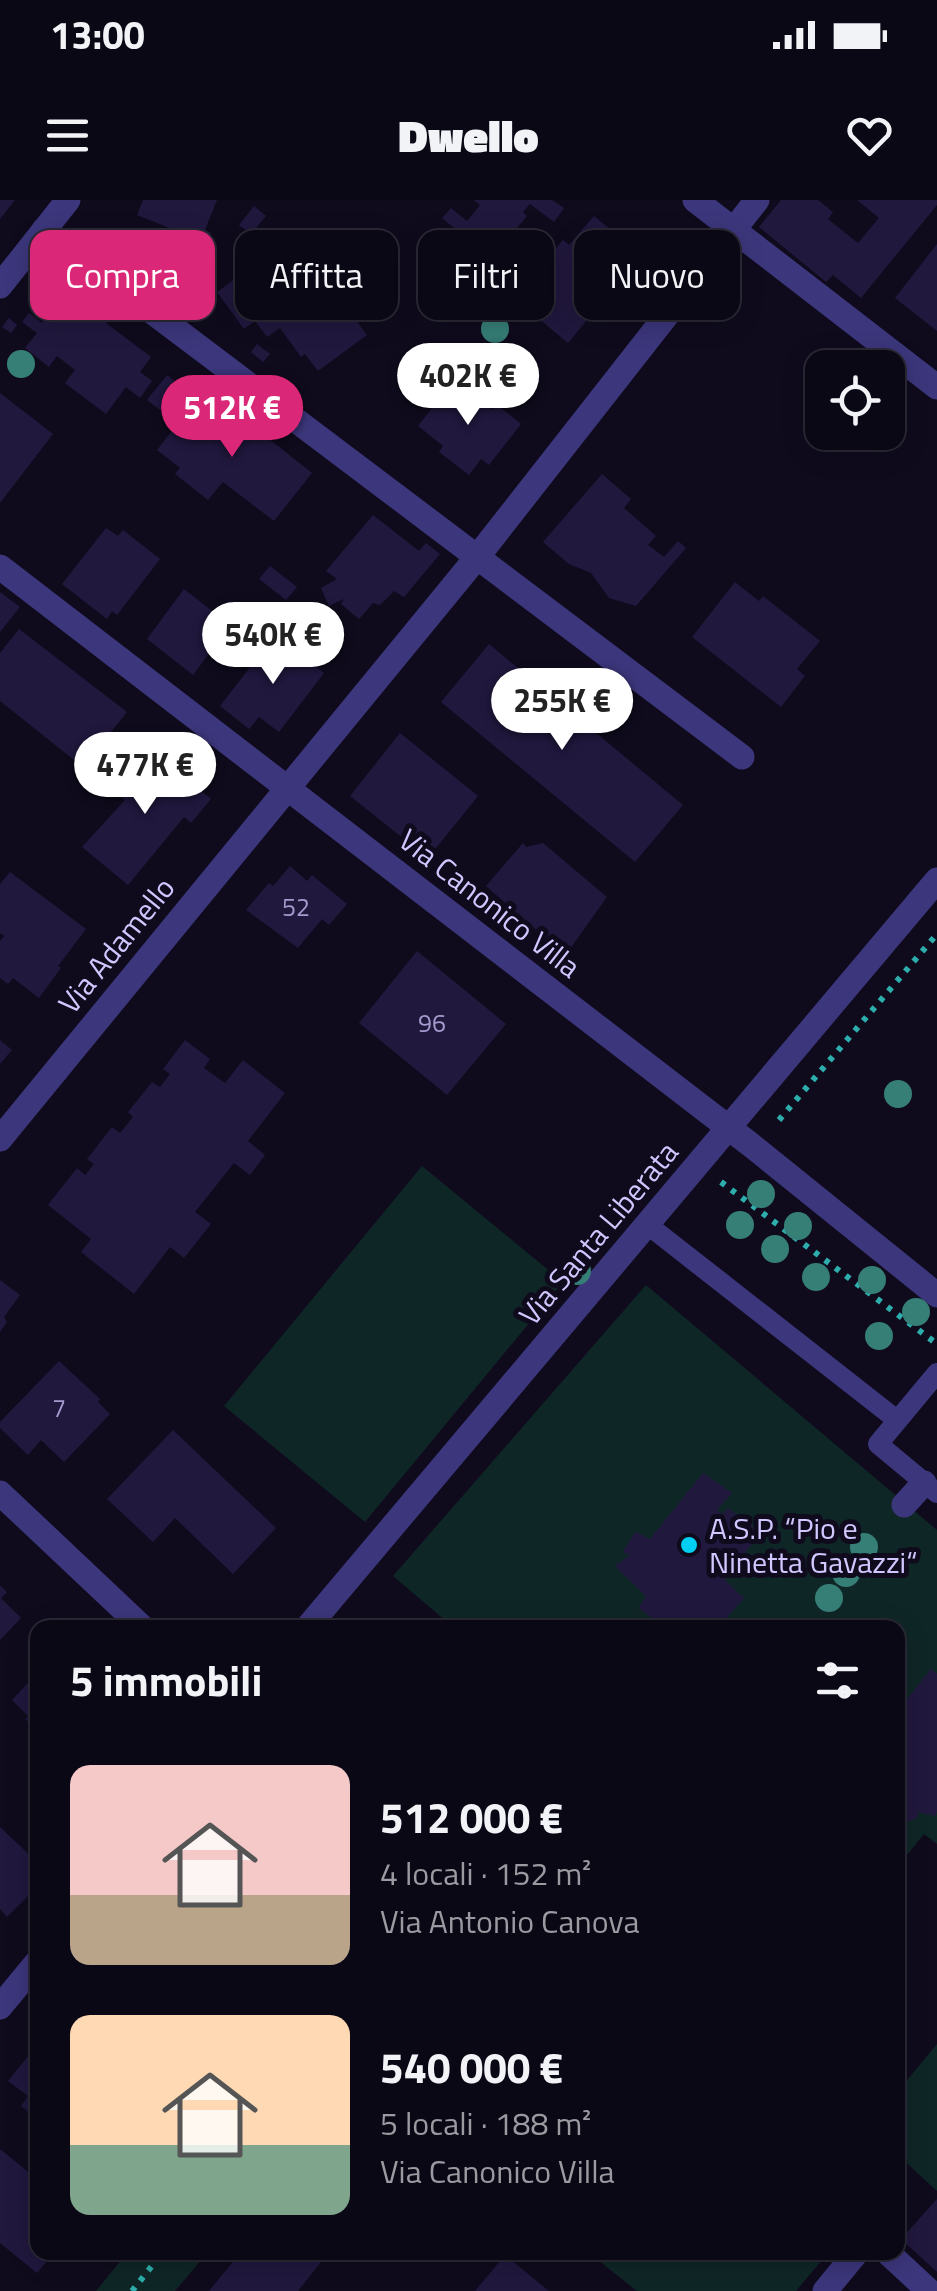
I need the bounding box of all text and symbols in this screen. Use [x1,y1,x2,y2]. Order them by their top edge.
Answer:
text: 13:00 [50,6,145,64]
text: Dwello [398,101,539,169]
icon: menu [40,108,95,163]
icon: heart [842,108,897,163]
chip: Compra [30,230,215,320]
chip: Affitta [235,230,398,320]
chip: Filtri [418,230,554,320]
chip: Nuovo [574,230,740,320]
pin: 402K € [387,343,549,428]
map controls [805,350,905,450]
button: locate [805,350,905,450]
text: 402K € [419,351,517,399]
pin: 512K € [151,375,313,460]
text: 512K € [183,383,281,431]
pin: 540K € [192,602,354,687]
text: 540K € [224,610,322,658]
pin: 255K € [481,668,643,753]
text: 255K € [513,676,611,724]
pin: 477K € [64,732,226,817]
text: 477K € [96,740,194,788]
street label: Via Canonico Villa [389,817,591,989]
street label: Via Adamello [46,867,186,1023]
house number: 52 [282,888,310,926]
house number: 96 [418,1004,446,1042]
street label: Via Santa Liberata [507,1131,689,1335]
house number: 7 [52,1389,66,1427]
place label: A.S.P. “Pio e Ninetta Gavazzi“ [709,1505,917,1585]
marker: A.S.P. “Pio e Ninetta Gavazzi“ [678,1534,700,1556]
text: 5 immobili [70,1648,262,1712]
icon: filters [810,1653,865,1708]
text: 512 000 € [380,1785,563,1849]
icon: home [150,1805,270,1925]
text: 4 locali · 152 m² [380,1849,591,1897]
text: Via Antonio Canova [380,1897,640,1945]
text: 540 000 € [380,2035,563,2099]
icon: home [150,2055,270,2175]
text: 5 locali · 188 m² [380,2099,591,2147]
text: Via Canonico Villa [380,2147,615,2195]

